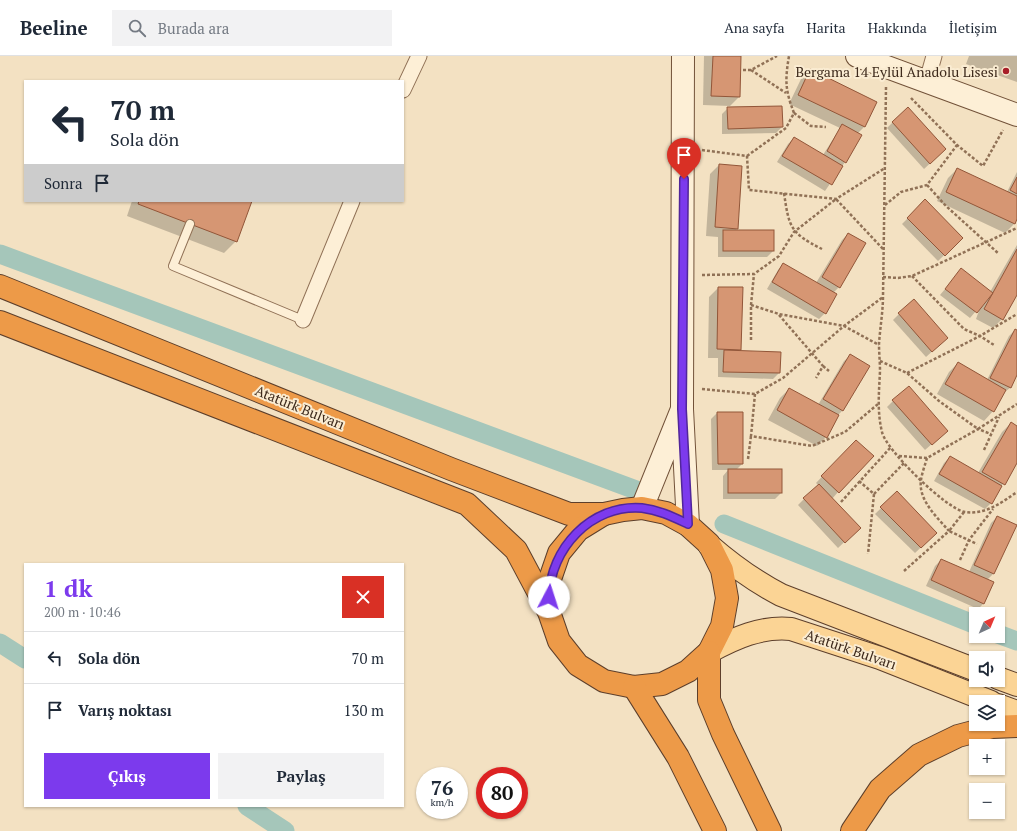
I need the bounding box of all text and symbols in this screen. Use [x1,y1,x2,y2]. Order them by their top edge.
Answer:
search box [112,10,392,46]
text: Beeline [20,15,88,40]
icon: search [126,17,148,39]
text: Burada ara [158,18,229,38]
text: Ana sayfa [724,18,785,37]
text: Harita [807,18,846,37]
text: Hakkında [868,18,927,37]
text: İletişim [949,18,997,37]
place label: Bergama 14 Eylül Anadolu Lisesi [795,62,998,81]
marker: Bergama 14 Eylül Anadolu Lisesi [1001,66,1011,76]
text: 70 m [110,91,175,128]
icon: left [44,96,96,148]
text: Sola dön [110,127,179,151]
pin [667,138,701,179]
icon: arrive [673,144,695,166]
icon: arrive [91,172,113,194]
text: Sonra [44,173,83,193]
street label: Atatürk Bulvarı [252,380,348,434]
text: 1 dk [44,572,92,604]
button: close [342,576,384,618]
position arrow [528,576,570,618]
text: 200 m · 10:46 [44,603,121,621]
north arrow [969,607,1005,643]
map controls [969,607,1005,819]
street label: Atatürk Bulvarı [803,625,899,673]
icon: left [44,647,66,669]
text: Sola dön [78,648,140,668]
text: 70 m [351,648,384,668]
button: sound [969,651,1005,687]
button: layers [969,695,1005,731]
icon: arrive [44,699,66,721]
text: Varış noktası [78,700,172,720]
text: 130 m [343,700,384,720]
button: + [969,739,1005,775]
button: Çıkış [44,753,210,799]
button: Paylaş [218,753,384,799]
speed limit sign: 80 [476,767,528,819]
text: 76 [431,774,453,801]
button: − [969,783,1005,819]
text: km/h [430,796,454,809]

